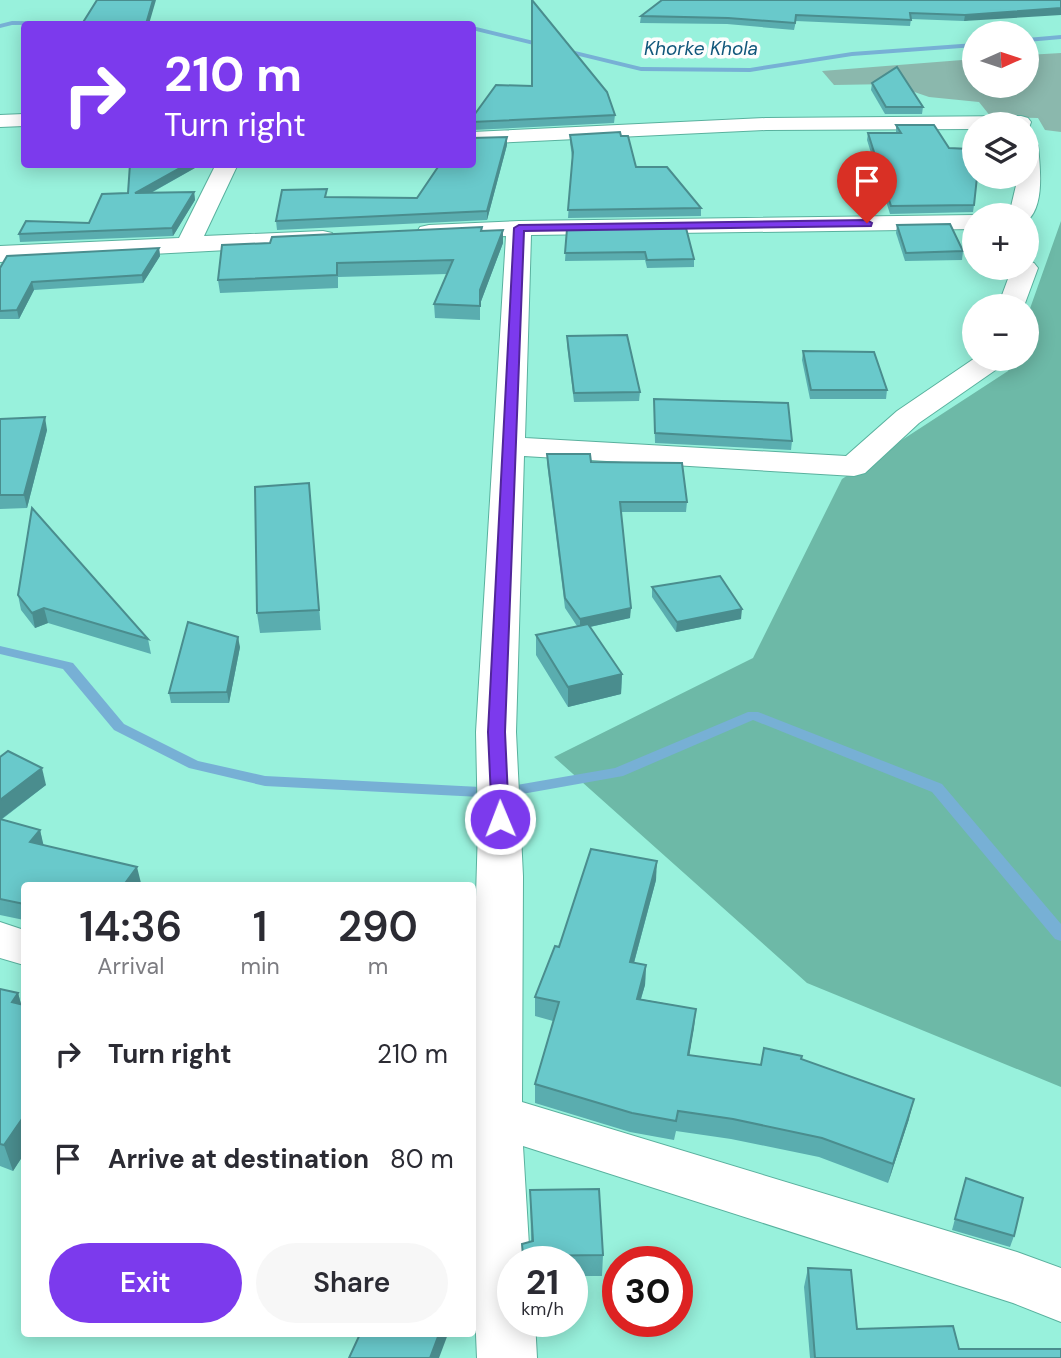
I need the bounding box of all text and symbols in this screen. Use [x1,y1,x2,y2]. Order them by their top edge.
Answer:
north arrow [962,21,1040,98]
map controls [962,21,1039,371]
water label: Khorke Khola [644,36,758,61]
text: 210 m [164,42,302,106]
icon: right [49,49,140,140]
text: Turn right [164,104,306,146]
button: layers [962,112,1039,189]
pin [837,151,897,223]
icon: arrive [848,162,886,200]
button: + [962,203,1039,280]
button: − [962,294,1039,371]
position arrow [463,782,537,856]
text: 14:36 [79,899,182,954]
text: 1 [253,899,267,954]
text: 290 [338,899,418,954]
text: Arrival [97,951,164,981]
text: min [241,951,280,981]
text: m [368,951,388,981]
icon: right [49,1035,87,1073]
text: Turn right [108,1037,232,1071]
text: 210 m [377,1037,448,1071]
icon: arrive [49,1140,87,1178]
text: Arrive at destination [108,1142,369,1176]
text: 80 m [390,1142,454,1176]
button: Exit [49,1243,242,1323]
button: Share [256,1243,448,1323]
speed limit sign: 30 [602,1246,693,1337]
text: 21 [526,1259,559,1305]
text: km/h [521,1297,564,1321]

